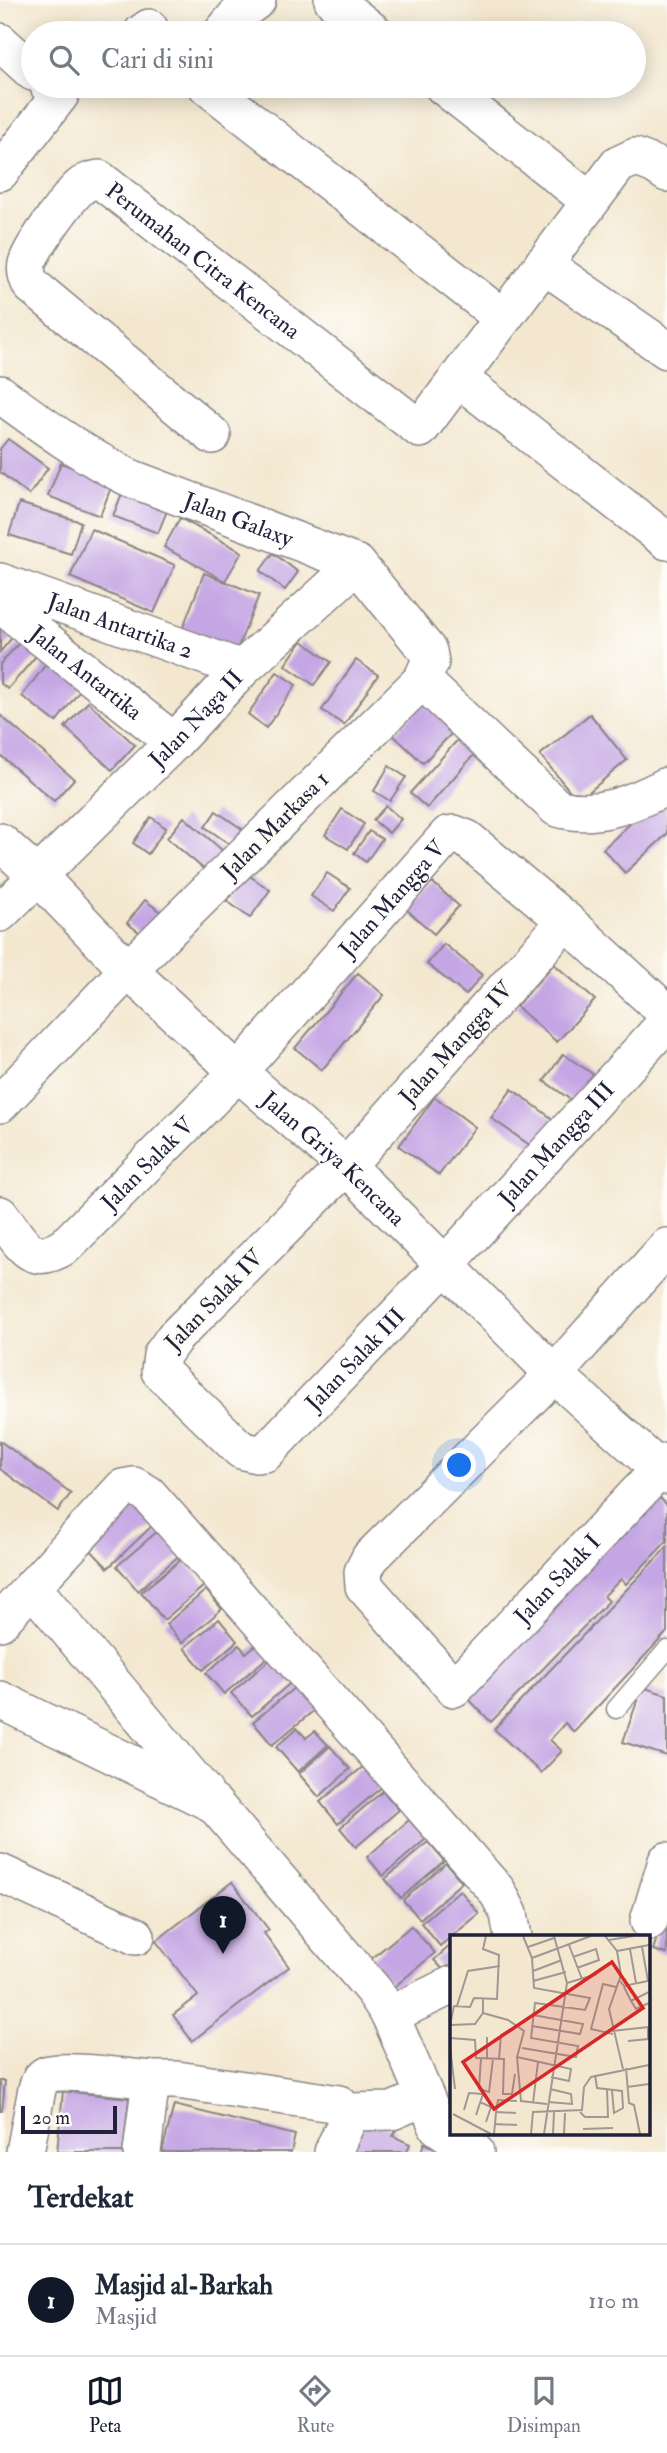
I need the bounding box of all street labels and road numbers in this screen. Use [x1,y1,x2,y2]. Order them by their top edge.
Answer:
street label: Perumahan Citra Kencana [100,175,307,345]
street label: Jalan Galaxy [179,485,298,553]
street label: Jalan Antartika 2 [43,586,197,665]
street label: Jalan Antartika [23,618,149,726]
street label: Jalan Naga II [142,663,249,774]
street label: Jalan Markasa 1 [214,765,335,886]
street label: Jalan Mangga V [332,833,452,964]
street label: Jalan Mangga IV [392,975,520,1111]
street label: Jalan Mangga III [491,1075,620,1213]
street label: Jalan Griya Kencana [255,1084,412,1232]
street label: Jalan Salak V [94,1110,200,1217]
street label: Jalan Salak IV [158,1243,270,1357]
street label: Jalan Salak III [298,1302,411,1418]
street label: Jalan Salak I [507,1528,606,1631]

